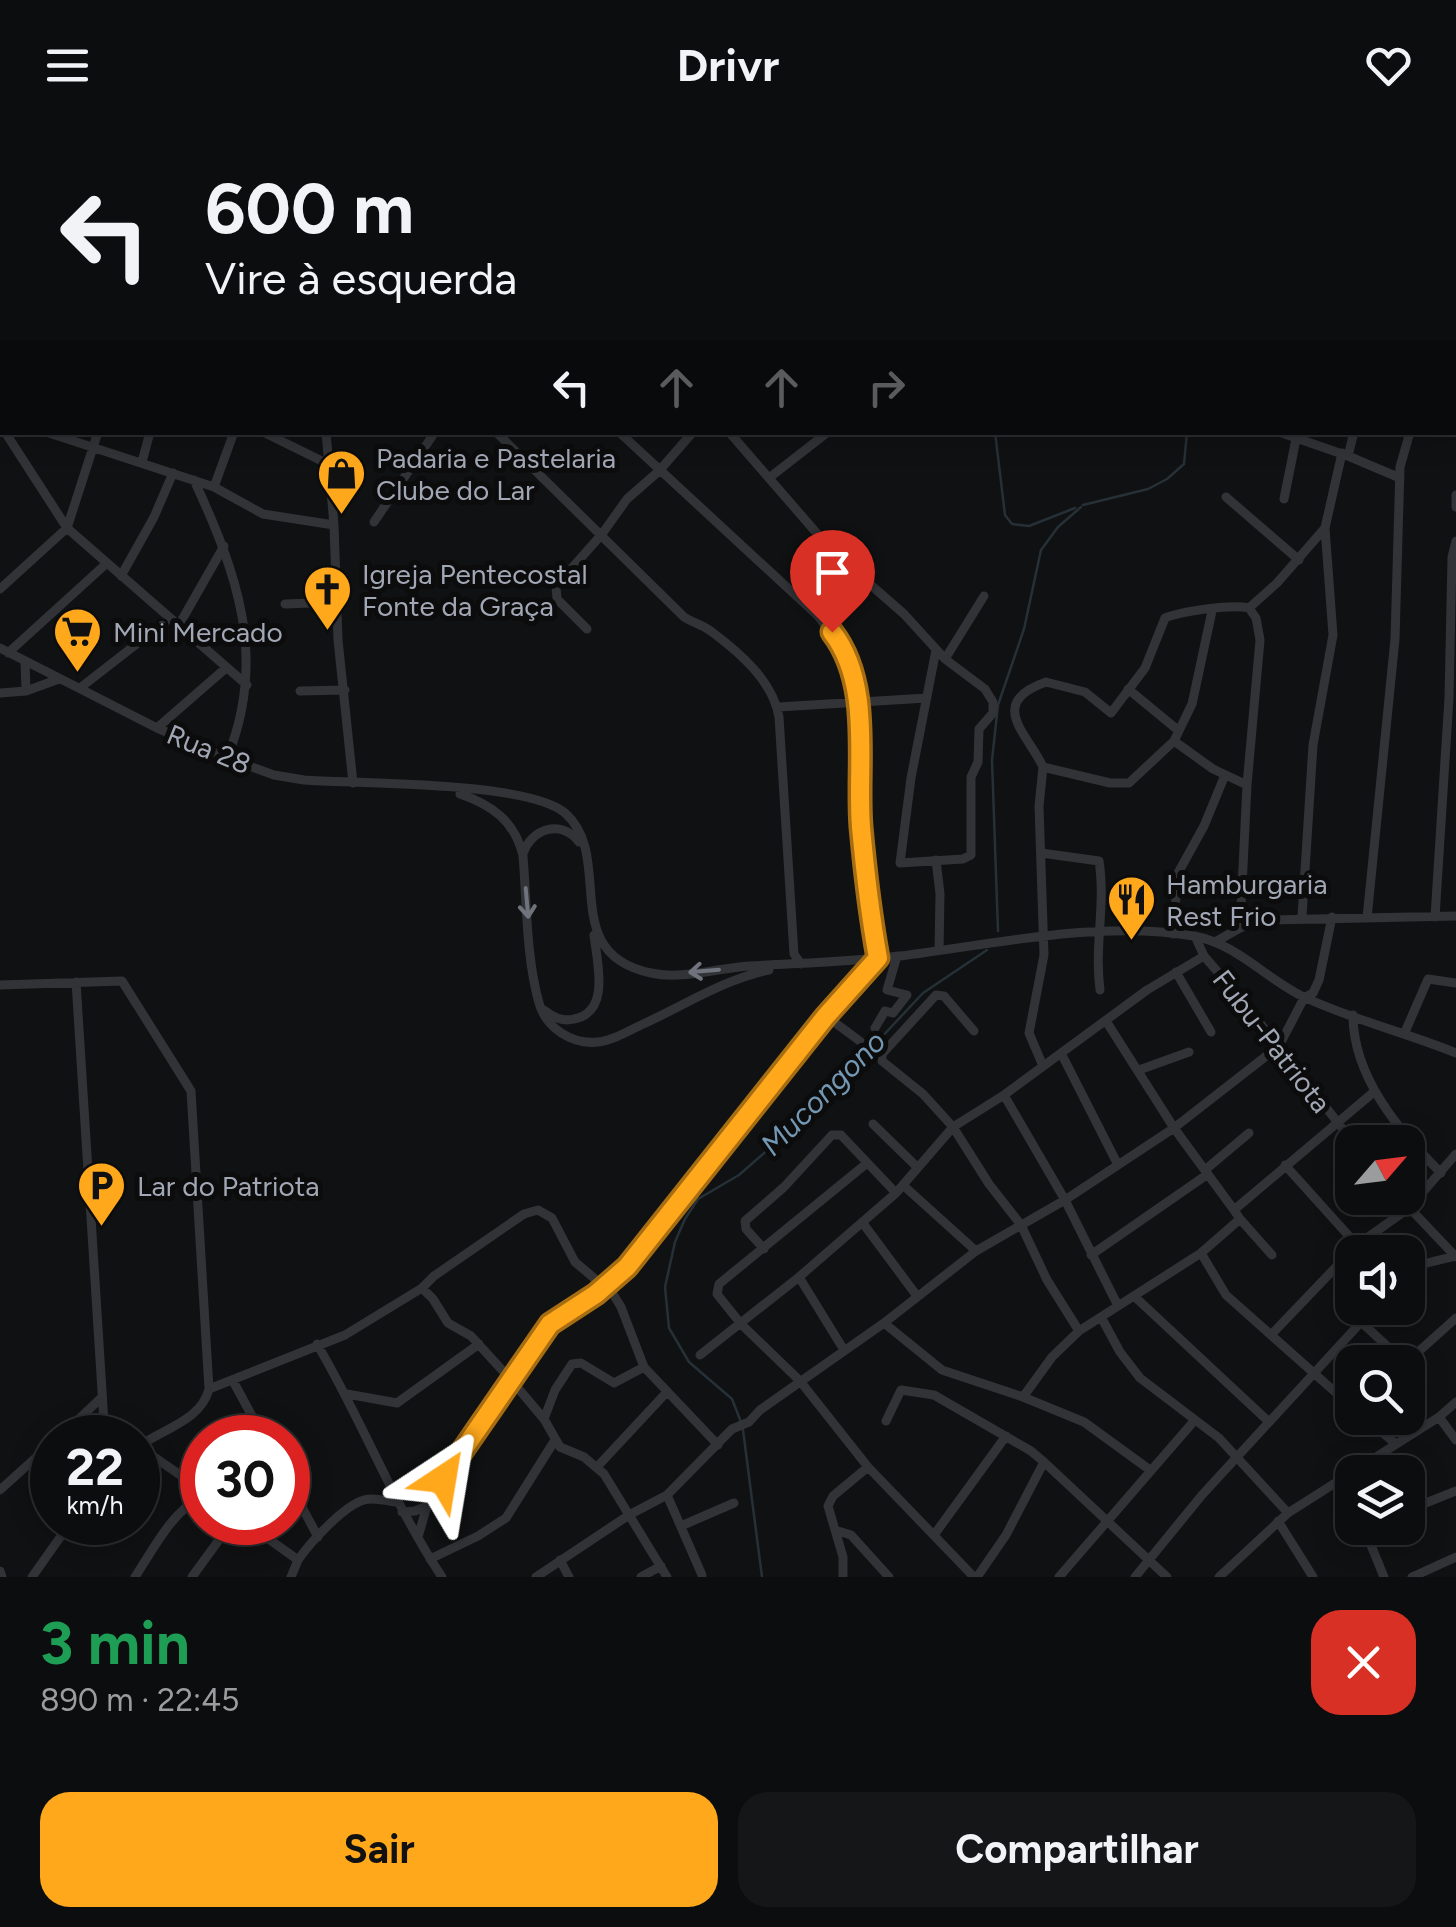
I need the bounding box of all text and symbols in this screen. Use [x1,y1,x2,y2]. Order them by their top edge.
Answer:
icon: menu [40,38,95,93]
text: Drivr [677,38,779,92]
icon: heart [1361,38,1416,93]
text: 600 m [205,166,414,251]
icon: left [40,170,170,300]
text: Vire à esquerda [205,251,517,305]
icon: left [544,360,599,415]
icon: ahead [649,360,704,415]
icon: ahead [754,360,809,415]
icon: right [859,360,914,415]
place label: Padaria e Pastelaria Clube do Lar [376,441,616,507]
shop icon: Padaria e Pastelaria Clube do Lar [315,448,367,516]
pin [790,530,875,633]
icon: arrive [805,545,860,600]
place label: Igreja Pentecostal Fonte da Graça [362,557,588,623]
church icon: Igreja Pentecostal Fonte da Graça [301,564,353,632]
supermarket icon: Mini Mercado [52,606,104,674]
place label: Mini Mercado [113,615,283,649]
street label: Rua 28 [162,717,256,781]
place label: Hamburgaria Rest Frio [1166,867,1328,933]
restaurant icon: Hamburgaria Rest Frio [1105,874,1157,942]
one-way arrow [518,887,537,919]
one-way arrow [688,962,720,981]
street label: Fubu-Patriota [1206,963,1338,1119]
water label: Mucongono [753,1023,893,1163]
north arrow [1335,1125,1425,1215]
map controls [1335,1125,1425,1545]
parking icon: Lar do Patriota [76,1160,128,1228]
place label: Lar do Patriota [137,1169,320,1203]
button: sound [1335,1235,1425,1325]
button: search [1335,1345,1425,1435]
speed limit sign: 30 [180,1415,310,1545]
position arrow [391,1427,495,1531]
text: 22 [66,1437,124,1498]
button: layers [1335,1455,1425,1545]
text: km/h [66,1490,124,1520]
text: 3 min [40,1607,190,1679]
button: close [1311,1610,1416,1715]
text: 890 m · 22:45 [40,1681,240,1719]
button: Sair [40,1792,718,1907]
button: Compartilhar [738,1792,1416,1907]

